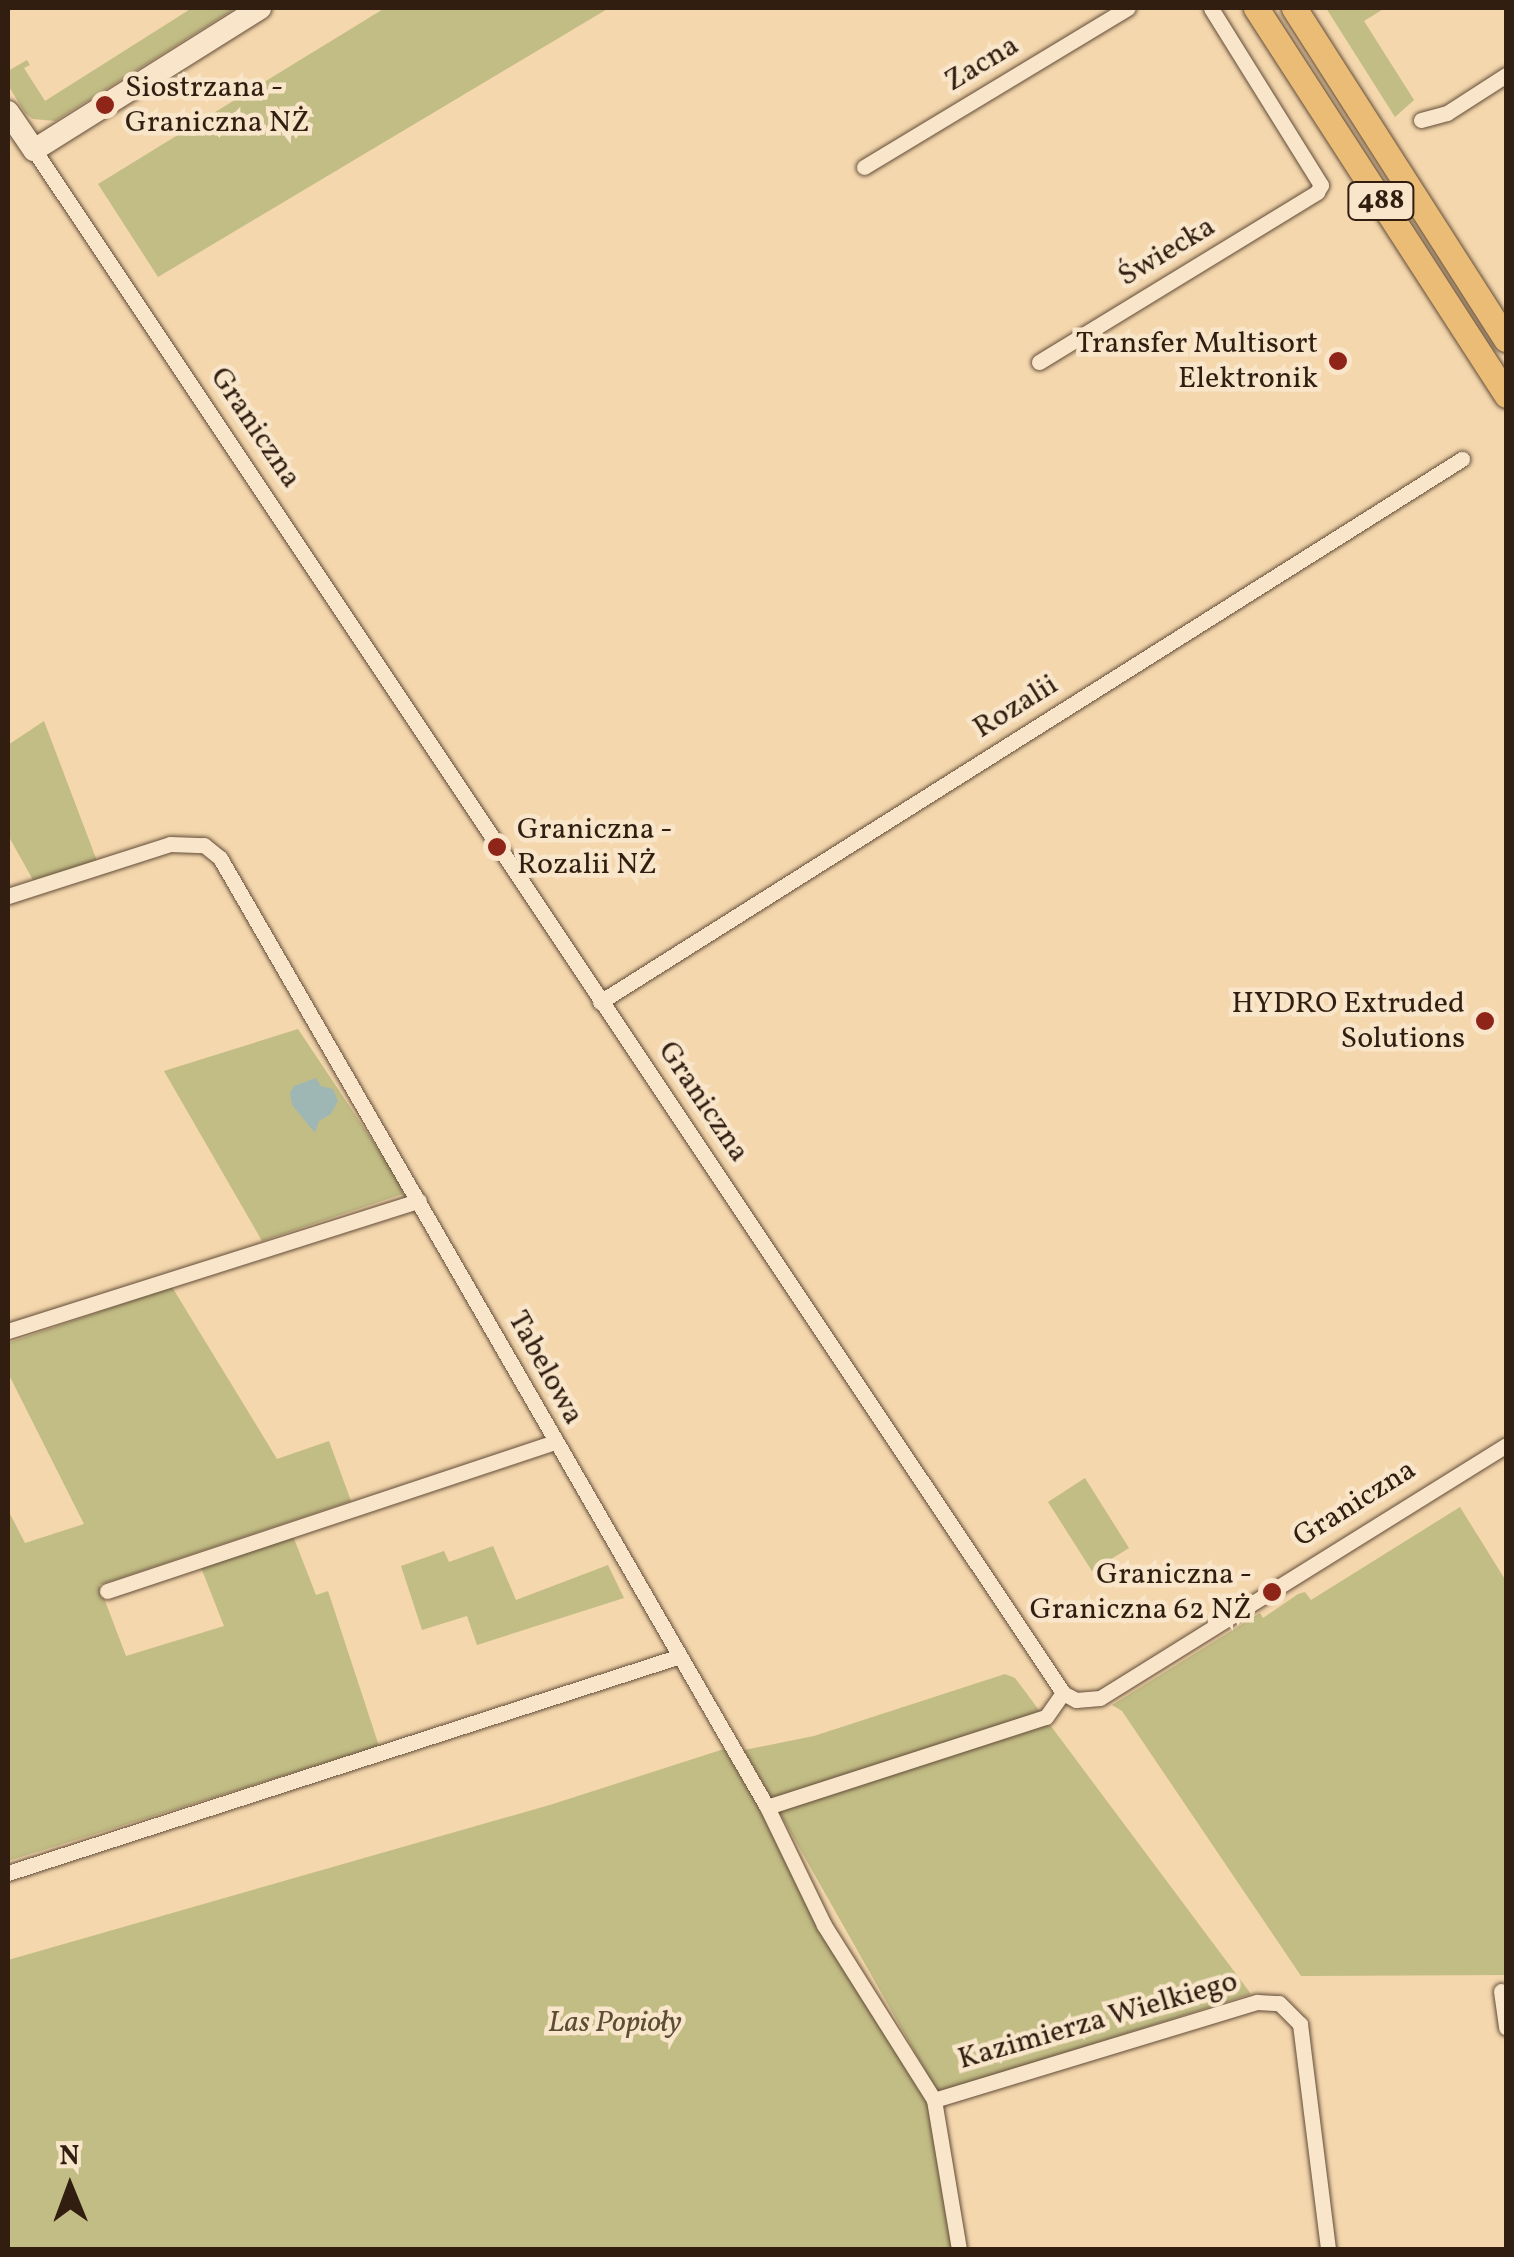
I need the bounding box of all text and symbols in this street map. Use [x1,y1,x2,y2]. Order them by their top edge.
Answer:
street label: Zacna [938,28,1026,100]
place label: Siostrzana - Graniczna NŻ [125,70,310,140]
marker: Siostrzana - Graniczna NŻ [94,94,116,116]
road number: 488 [1346,178,1416,224]
street label: Świecka [1112,209,1222,295]
place label: Transfer Multisort Elektronik [1076,326,1318,396]
marker: Transfer Multisort Elektronik [1327,350,1349,372]
street label: Graniczna [202,361,308,495]
street label: Rozalii [967,667,1065,747]
place label: Graniczna - Rozalii NŻ [517,812,673,882]
marker: Graniczna - Rozalii NŻ [486,836,508,858]
place label: HYDRO Extruded Solutions [1231,986,1465,1056]
marker: HYDRO Extruded Solutions [1474,1010,1496,1032]
street label: Graniczna [650,1035,756,1169]
street label: Tabelowa [499,1305,591,1431]
street label: Graniczna [1287,1452,1423,1556]
place label: Graniczna - Graniczna 62 NŻ [1030,1557,1252,1628]
marker: Graniczna - Graniczna 62 NŻ [1261,1581,1283,1603]
street label: Kazimierza Wielkiego [954,1964,1242,2078]
park label: Las Popioły [548,2005,682,2041]
north arrow [20,2137,120,2237]
text: N [59,2137,80,2176]

